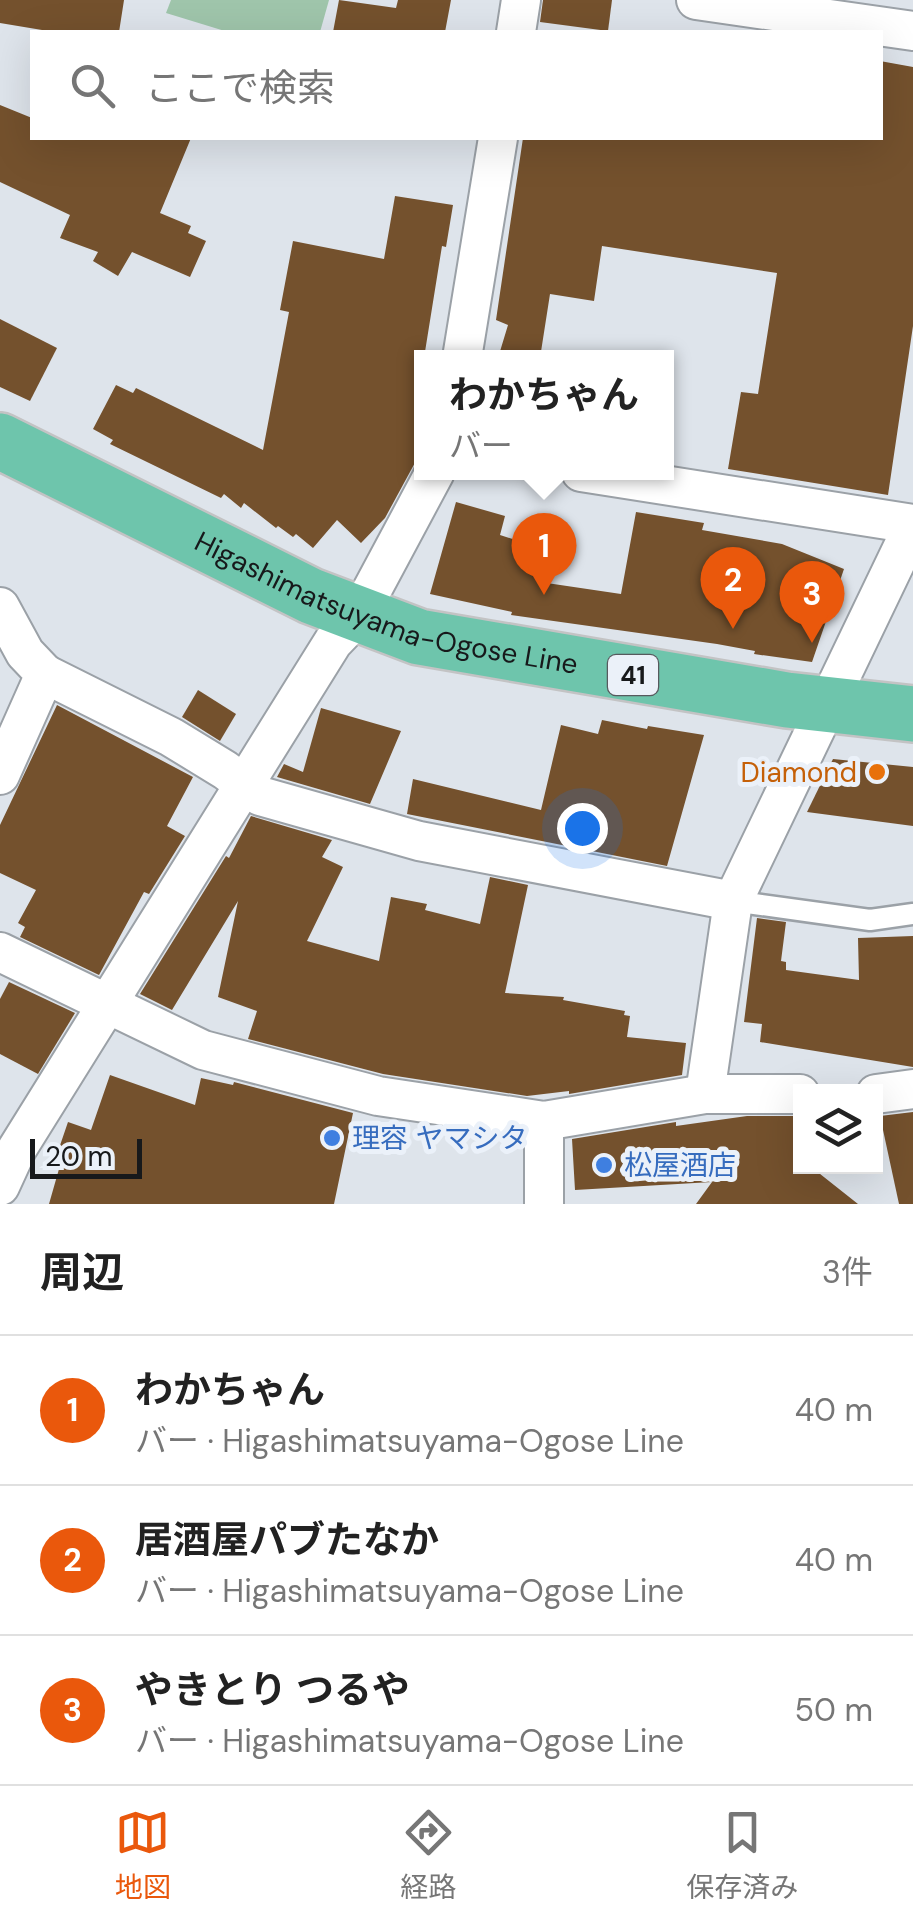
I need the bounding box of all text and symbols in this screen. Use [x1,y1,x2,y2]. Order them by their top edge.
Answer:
search box [30,30,883,140]
icon: search [65,58,120,113]
text: ここで検索 [145,63,335,113]
popup [414,350,674,480]
text: わかちゃん [449,370,639,420]
text: バー [449,425,513,467]
pin: 1 [512,512,576,595]
street label: Higashimatsuyama-Ogose Line [189,523,581,682]
pin: 2 [700,546,766,629]
pin: 3 [780,560,844,643]
road number: 41 [608,655,658,695]
place label: Diamond [741,754,857,791]
marker: Diamond [866,761,888,783]
your location [557,803,608,854]
map controls [793,1084,883,1174]
button: layers [793,1084,883,1174]
place label: 理容 ヤマシタ [352,1120,527,1157]
marker: 理容 ヤマシタ [321,1127,343,1149]
scale bar [30,1134,142,1178]
text: 20 m [45,1138,112,1175]
place label: 松屋酒店 [624,1147,736,1184]
marker: 松屋酒店 [593,1154,615,1176]
text: 周辺 [40,1245,124,1300]
text: 3件 [822,1251,873,1293]
text: わかちゃん [135,1365,325,1415]
text: 1 [67,1389,78,1431]
text: 40 m [795,1389,873,1431]
text: バー · Higashimatsuyama-Ogose Line [135,1420,684,1462]
text: 居酒屋パブたなか [135,1515,439,1565]
text: 2 [63,1539,82,1581]
text: 40 m [795,1539,873,1581]
text: バー · Higashimatsuyama-Ogose Line [135,1570,684,1612]
text: やきとり つるや [135,1665,410,1715]
text: 3 [63,1689,82,1731]
text: 50 m [795,1689,873,1731]
text: バー · Higashimatsuyama-Ogose Line [135,1720,684,1762]
tab: 地図 [115,1805,171,1906]
tab: 経路 [400,1805,456,1906]
tab: 保存済み [686,1805,798,1906]

